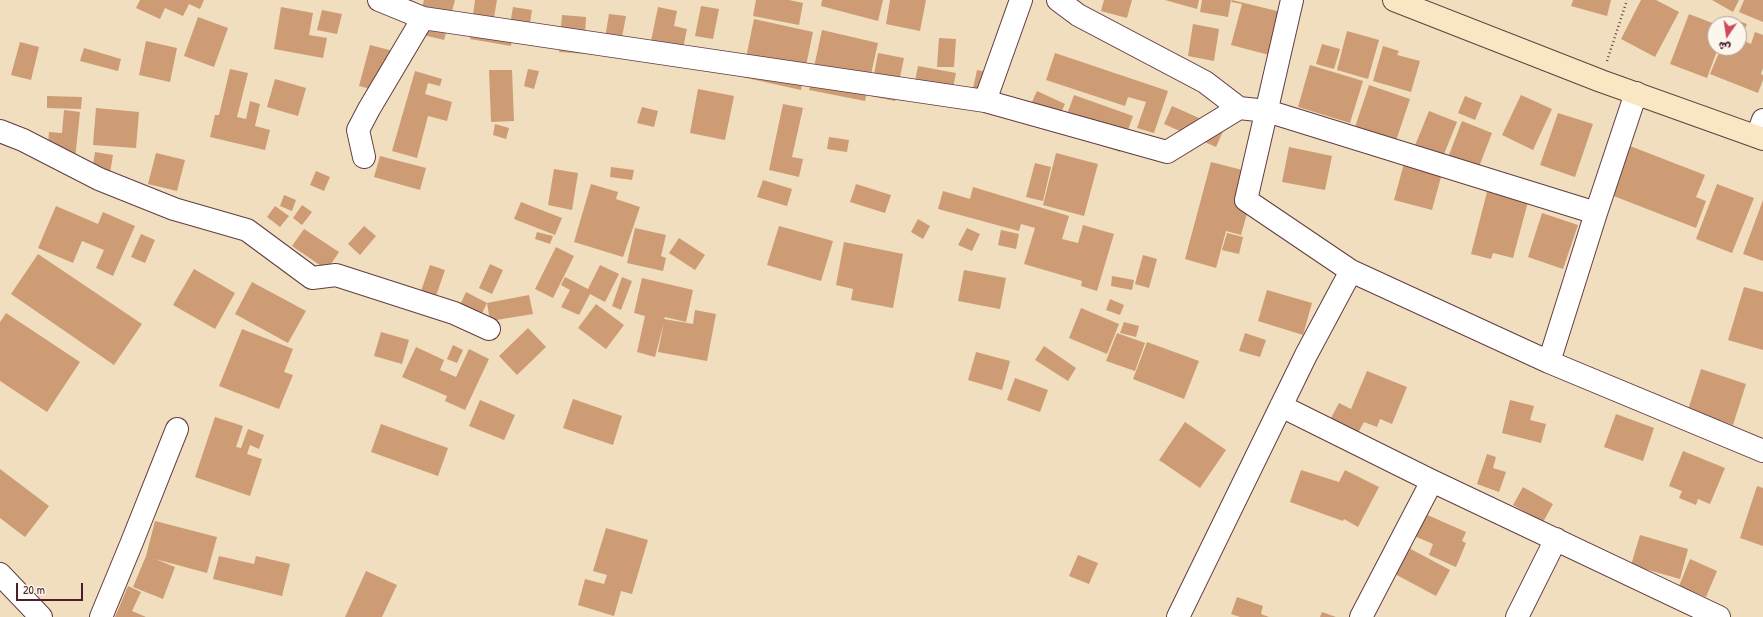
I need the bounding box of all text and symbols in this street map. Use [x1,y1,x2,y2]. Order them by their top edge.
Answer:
north arrow [1707,16,1747,56]
text: ش [1717,39,1732,55]
scale bar [18,575,85,601]
text: 20 m [23,581,45,598]

